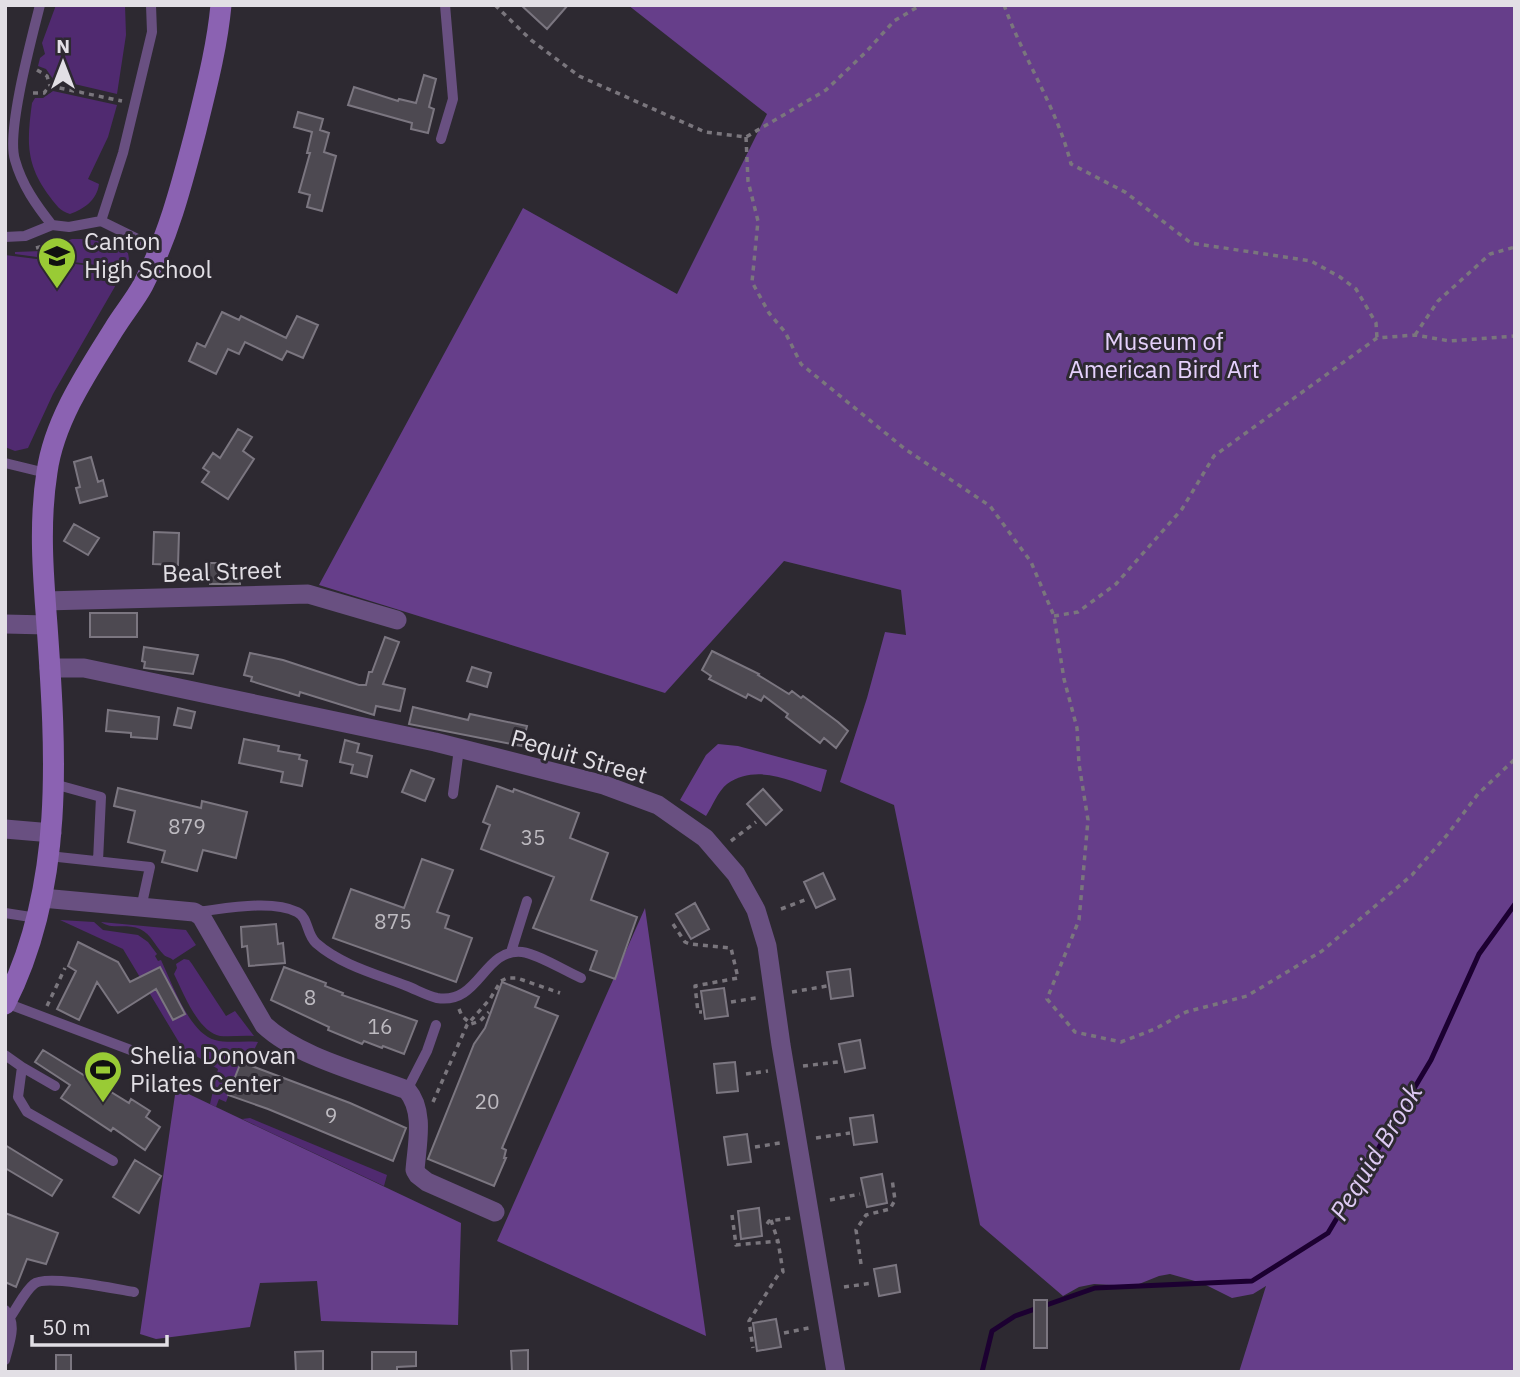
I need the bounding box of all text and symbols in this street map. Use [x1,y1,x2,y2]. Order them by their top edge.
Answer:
north arrow [28,28,98,98]
text: N [56,34,70,58]
place label: Canton High School [84,225,212,285]
school or university icon: Canton High School [36,235,78,290]
park label: Museum of American Bird Art [1068,325,1260,385]
street label: Beal Street [162,553,282,589]
street label: Pequit Street [507,721,651,791]
house number: 879 [168,812,206,840]
house number: 35 [520,823,546,851]
house number: 875 [374,907,412,935]
house number: 8 [304,983,316,1011]
house number: 16 [367,1012,393,1040]
place label: Shelia Donovan Pilates Center [130,1039,296,1099]
sports icon: Shelia Donovan Pilates Center [82,1049,124,1104]
water label: Pequid Brook [1321,1076,1430,1226]
house number: 20 [474,1087,500,1115]
house number: 9 [325,1101,337,1129]
scale bar [32,1304,166,1348]
text: 50 m [42,1313,91,1341]

